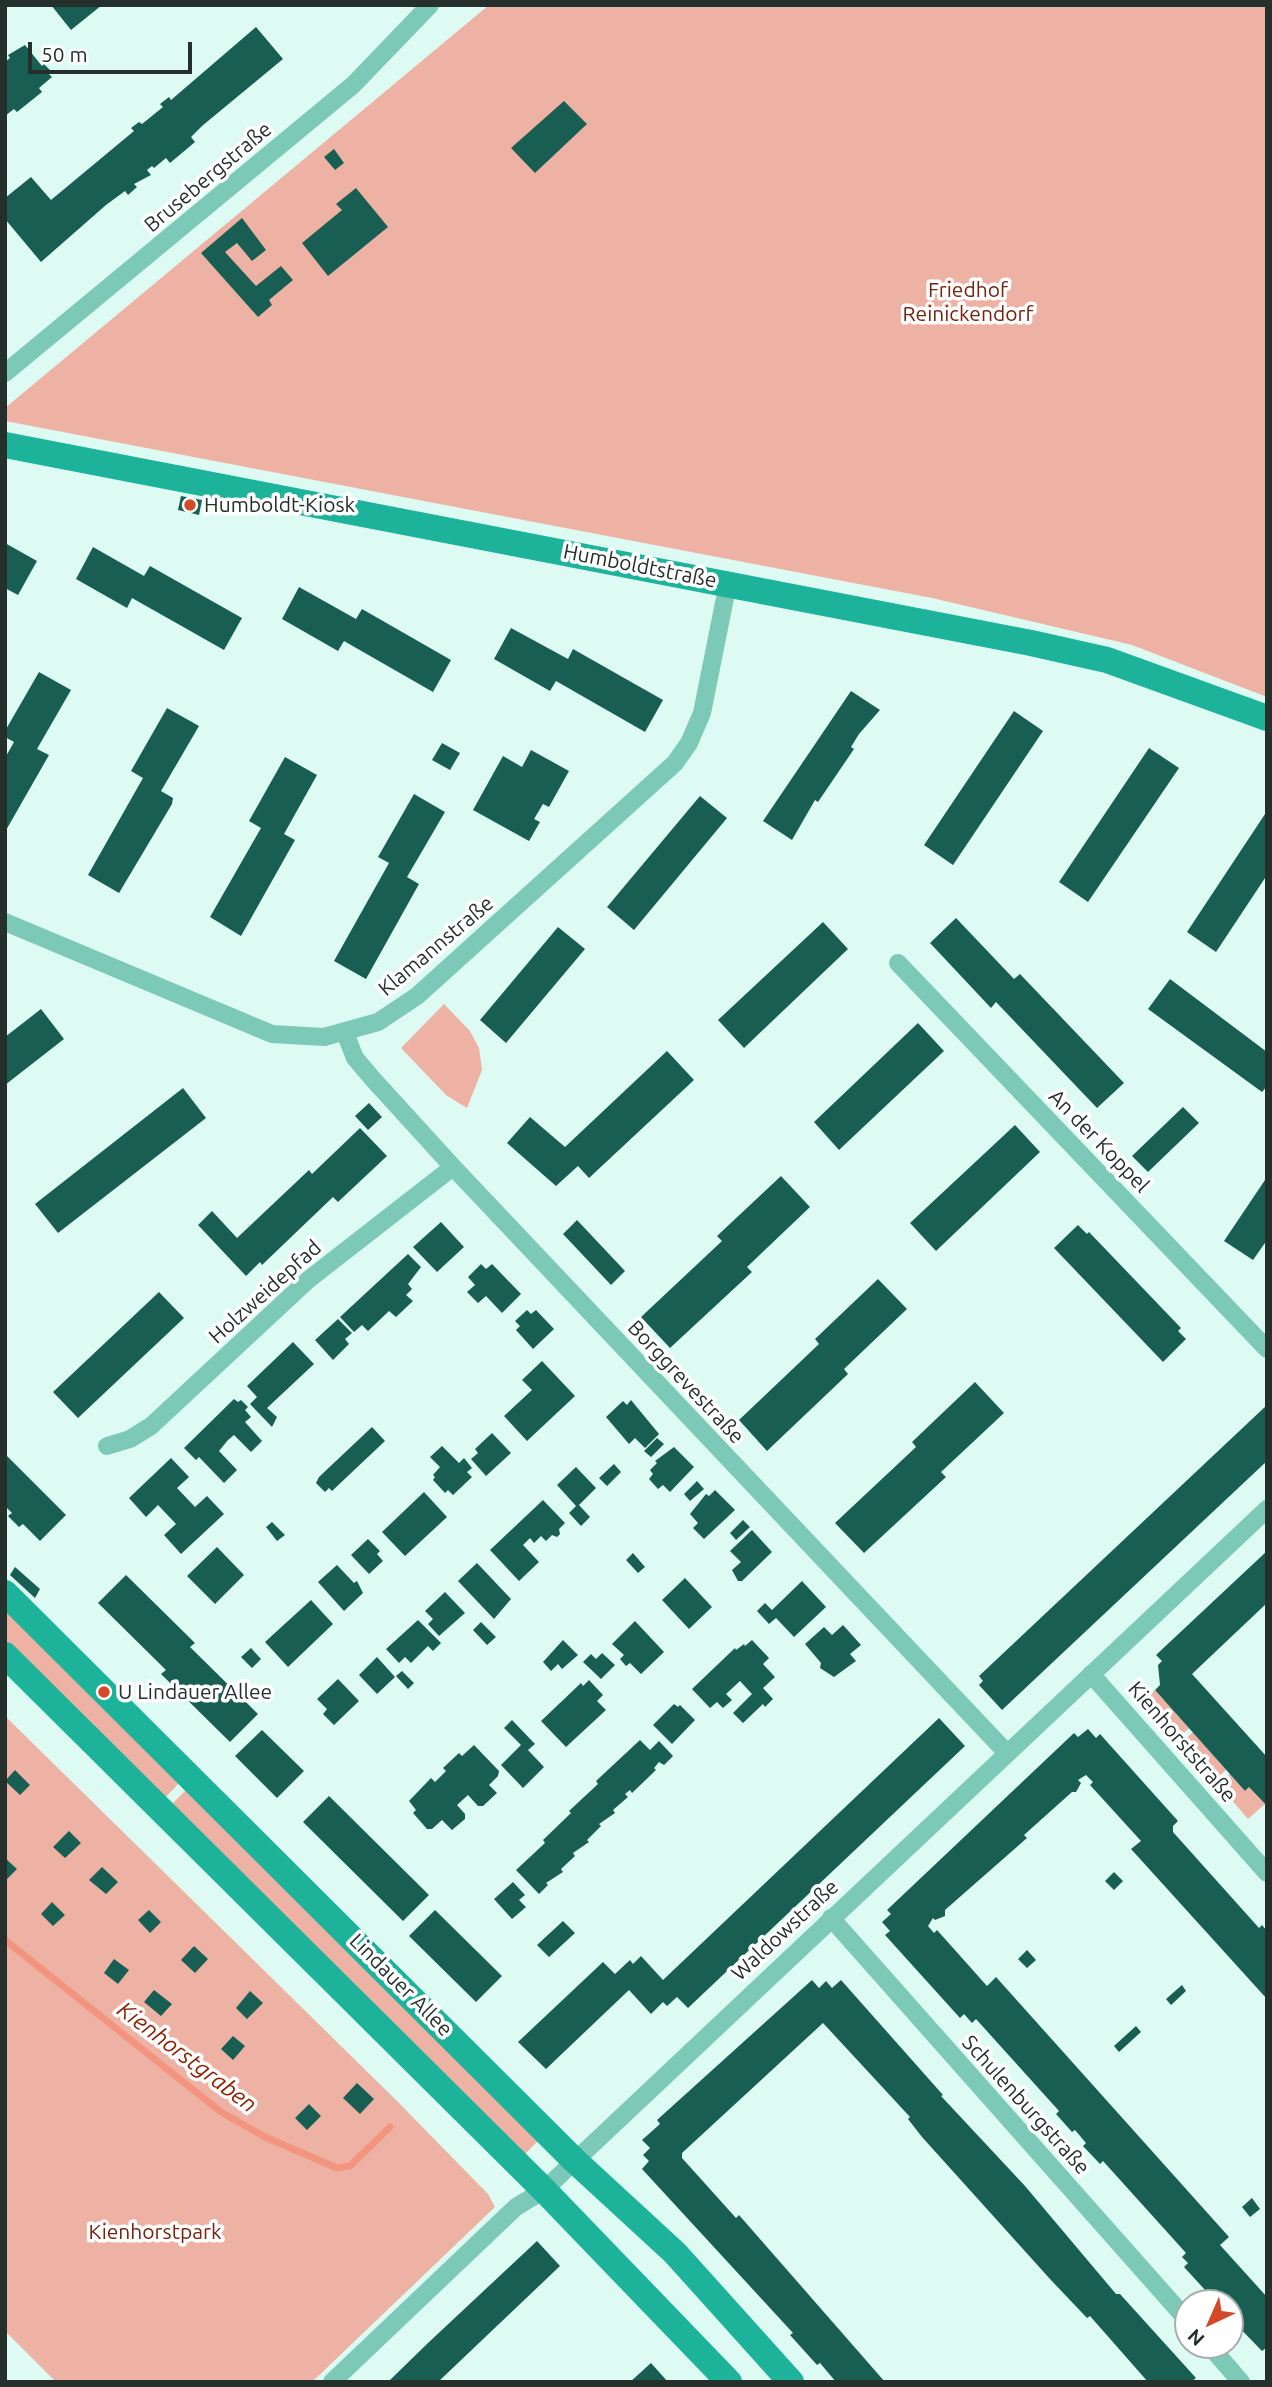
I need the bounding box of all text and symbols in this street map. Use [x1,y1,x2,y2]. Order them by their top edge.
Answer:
scale bar [32,28,196,72]
text: 50 m [41,42,88,66]
street label: Brusebergstraße [139,116,277,238]
park label: Friedhof Reinickendorf [903,277,1033,327]
place label: Humboldt-Kiosk [204,492,355,518]
marker: Humboldt-Kiosk [182,497,198,513]
street label: Humboldtstraße [561,539,719,593]
street label: Klamannstraße [373,891,499,1001]
street label: An der Koppel [1044,1084,1154,1198]
street label: Holzweidepfad [204,1235,326,1349]
street label: Borggrevestraße [622,1315,750,1449]
street label: Kienhorststraße [1123,1676,1241,1808]
place label: U Lindauer Allee [118,1679,272,1705]
marker: U Lindauer Allee [96,1684,112,1700]
street label: Waldowstraße [726,1874,844,1986]
street label: Lindauer Allee [344,1928,458,2042]
water label: Kienhorstgraben [112,1996,262,2118]
street label: Schulenburgstraße [957,2030,1095,2180]
park label: Kienhorstpark [88,2219,222,2245]
north arrow [1174,2289,1244,2359]
text: N [1183,2325,1209,2351]

